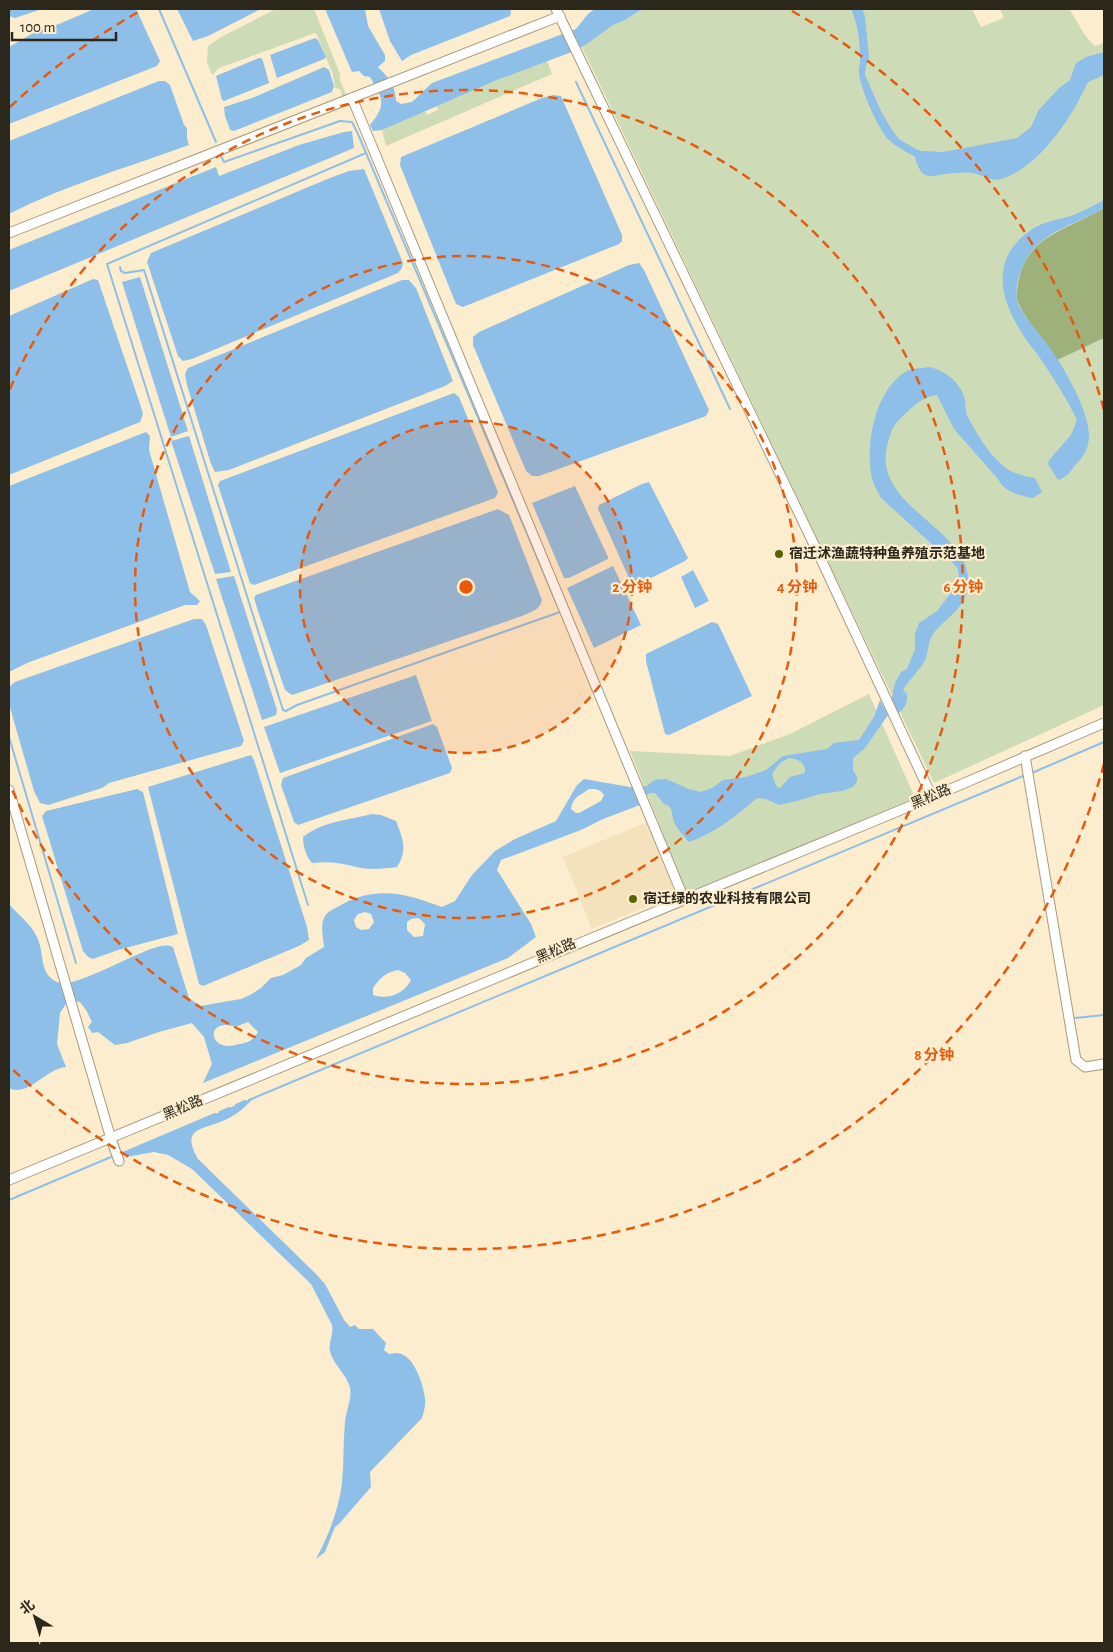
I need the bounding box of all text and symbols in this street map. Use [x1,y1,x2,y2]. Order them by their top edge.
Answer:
scale bar [12,10,116,42]
text: 100 m [20,20,55,35]
place label: 宿迁沭渔蔬特种鱼养殖示范基地 [789,545,985,561]
marker: 宿迁沭渔蔬特种鱼养殖示范基地 [773,548,785,560]
centre of rings [457,578,475,596]
text: 2 分钟 [612,579,652,595]
text: 4 分钟 [777,579,817,595]
text: 6 分钟 [943,579,983,595]
street label: 黑松路 [909,781,953,812]
place label: 宿迁绿的农业科技有限公司 [643,891,811,906]
marker: 宿迁绿的农业科技有限公司 [627,893,639,905]
street label: 黑松路 [534,935,578,966]
text: 8 分钟 [914,1047,954,1063]
street label: 黑松路 [161,1092,205,1123]
north arrow [10,1592,60,1642]
text: 北 [17,1597,37,1617]

